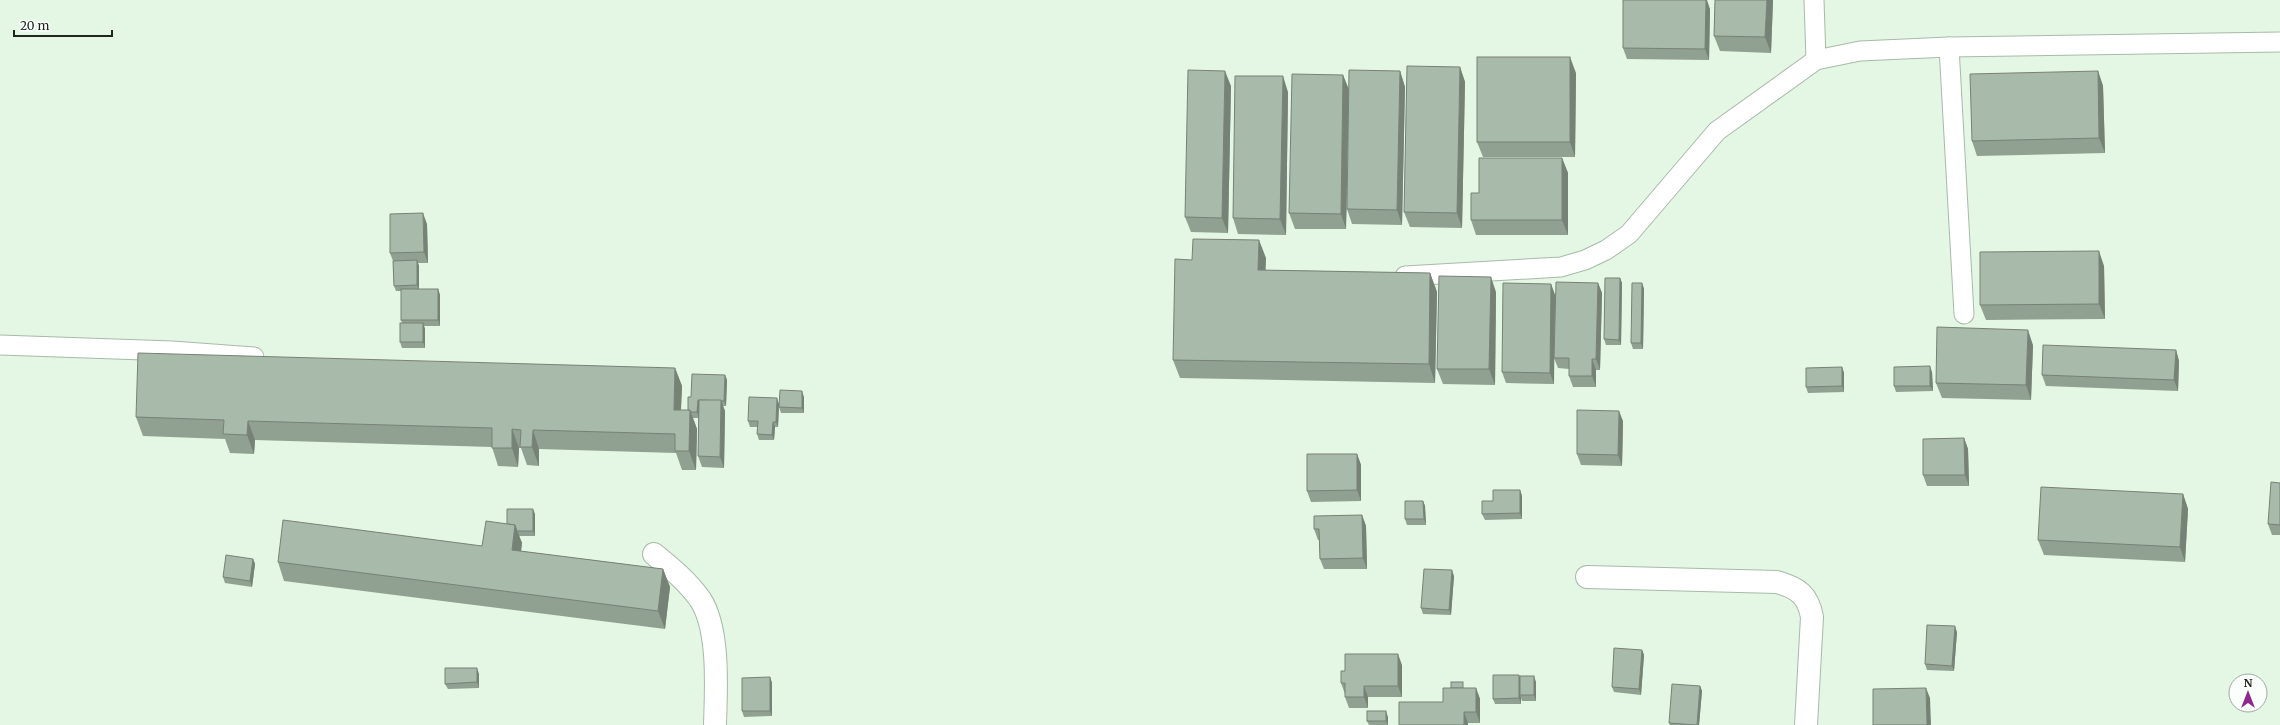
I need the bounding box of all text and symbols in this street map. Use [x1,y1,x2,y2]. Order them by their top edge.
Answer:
scale bar [14,12,112,38]
text: 20 m [20,18,49,33]
north arrow [2228,673,2268,713]
text: N [2244,676,2253,690]

